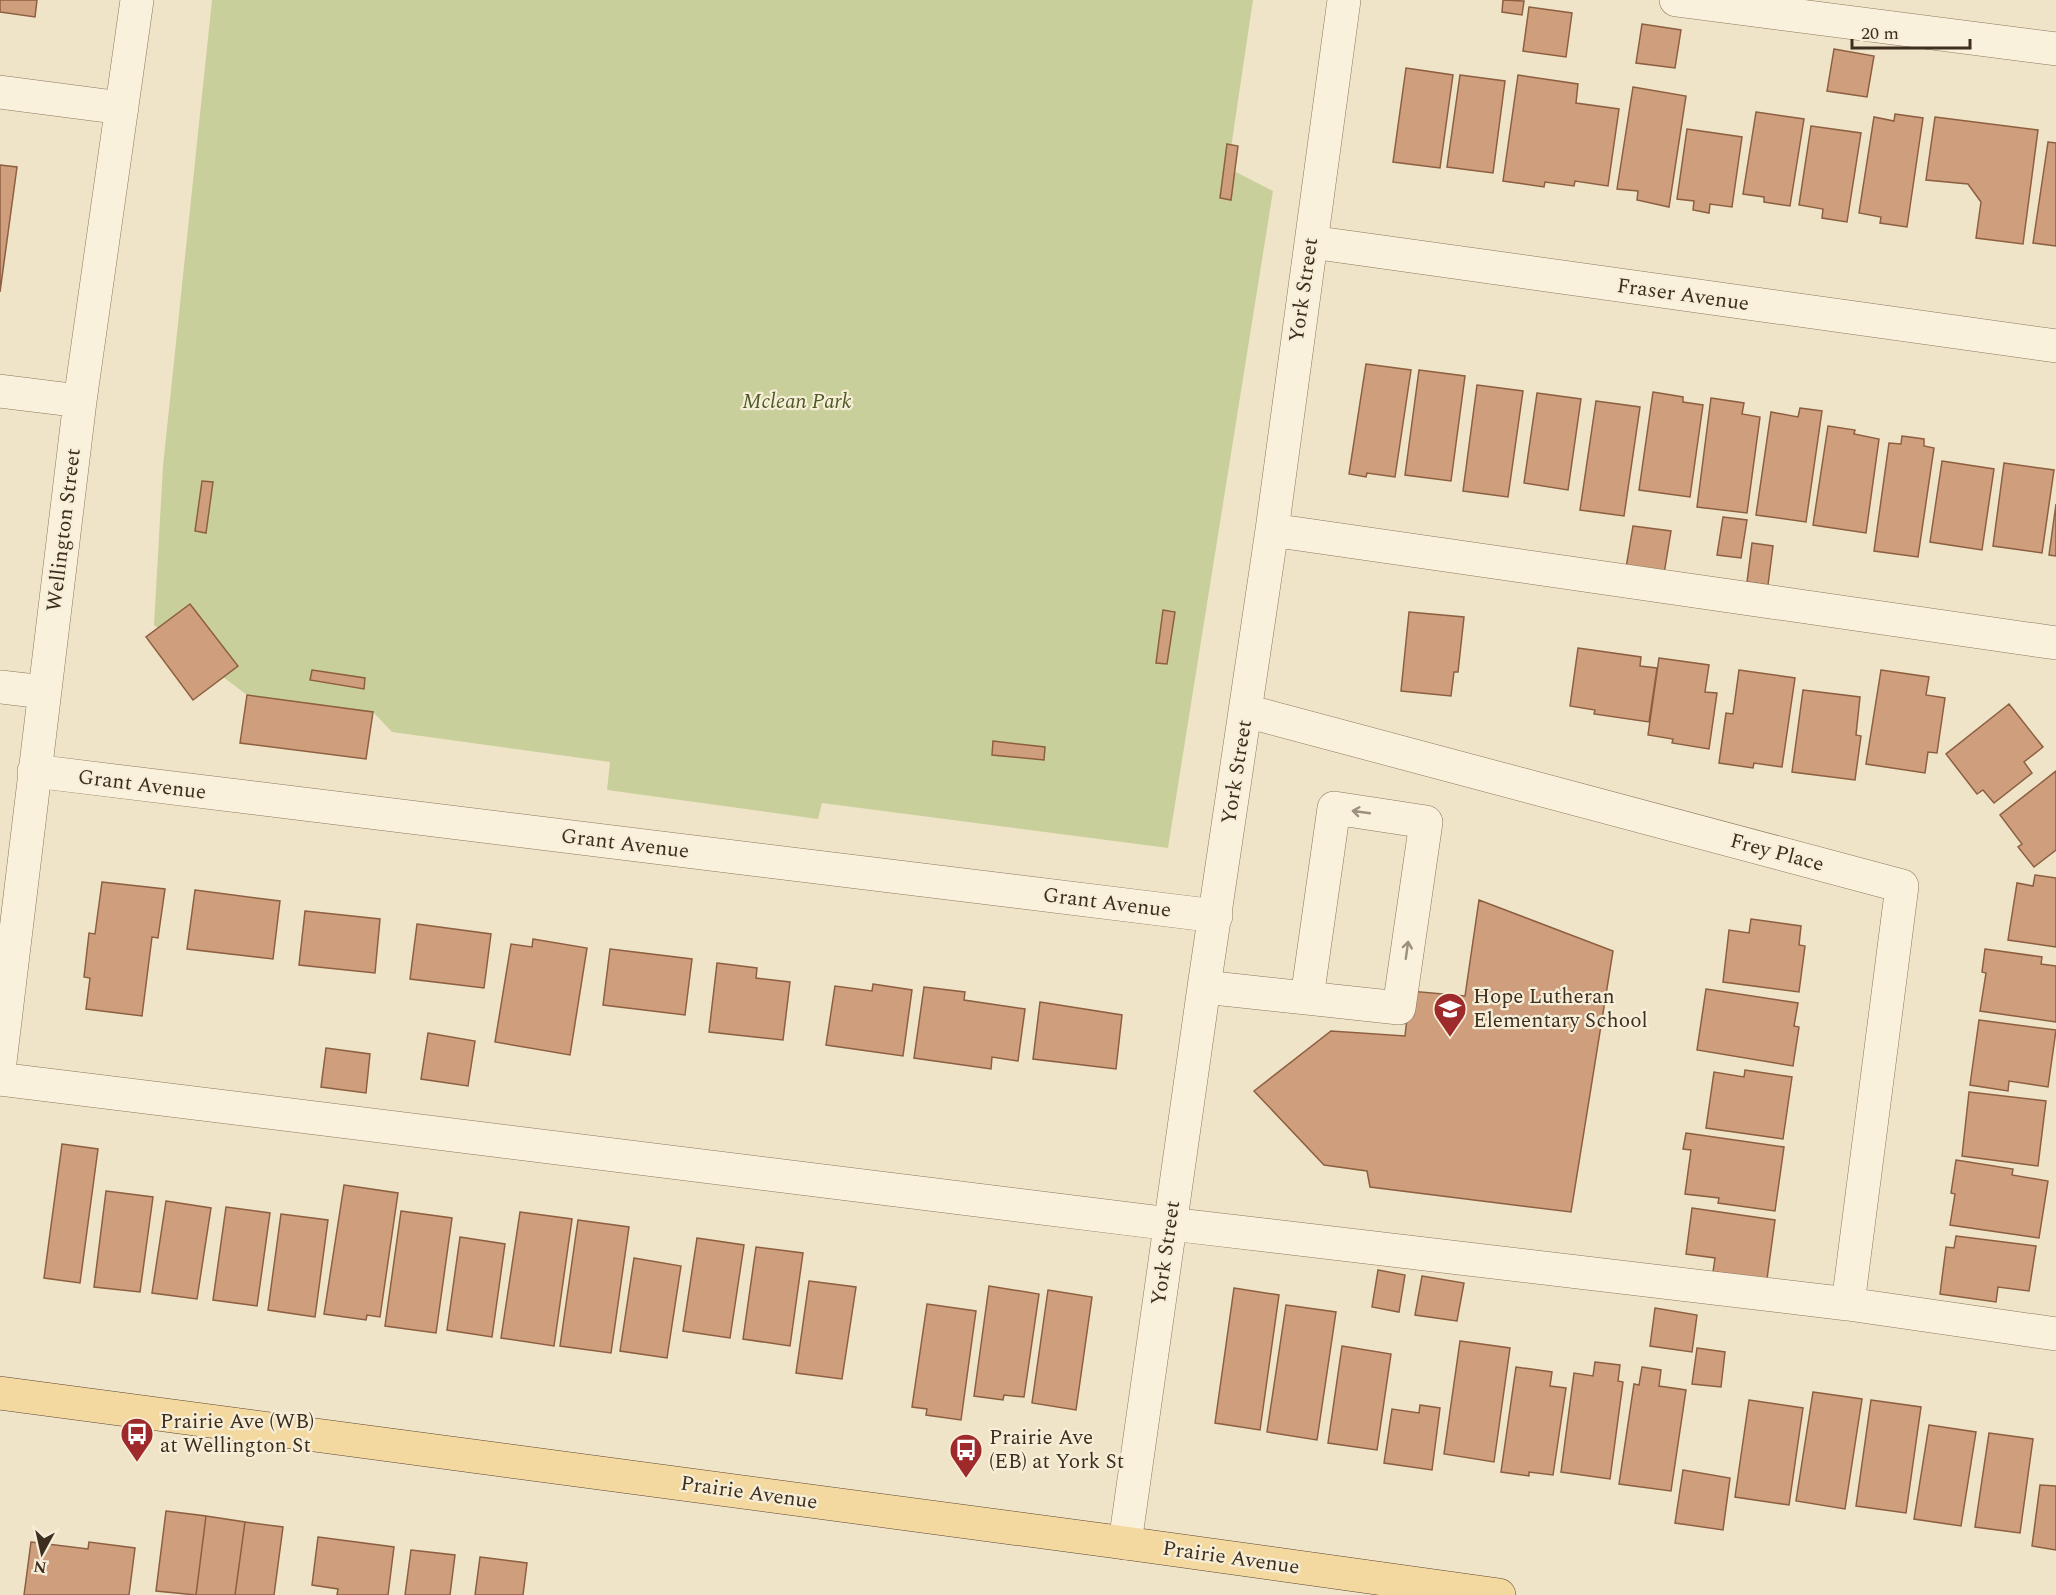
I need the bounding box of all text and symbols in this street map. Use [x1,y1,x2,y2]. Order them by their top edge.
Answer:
scale bar [1852,12,1970,50]
text: 20 m [1861,20,1899,47]
street label: York Street [1281,236,1327,344]
street label: Fraser Avenue [1615,270,1751,320]
park label: Mclean Park [742,386,852,418]
street label: Wellington Street [38,447,90,613]
street label: York Street [1213,717,1261,827]
street label: Grant Avenue [76,761,208,809]
one-way arrow [1352,807,1371,818]
street label: Grant Avenue [559,820,691,868]
street label: Frey Place [1726,825,1828,881]
street label: Grant Avenue [1041,879,1173,927]
one-way arrow [1402,941,1413,961]
place label: Hope Lutheran Elementary School [1473,981,1648,1037]
school or university icon: Hope Lutheran Elementary School [1432,991,1468,1038]
street label: York Street [1143,1199,1189,1307]
place label: Prairie Ave (WB) at Wellington St [160,1406,314,1462]
bus stop icon: Prairie Ave (WB) at Wellington St [119,1416,155,1463]
place label: Prairie Ave (EB) at York St [989,1422,1124,1478]
bus stop icon: Prairie Ave (EB) at York St [948,1432,984,1479]
street label: Prairie Avenue [678,1468,820,1518]
north arrow [12,1523,72,1583]
street label: Prairie Avenue [1160,1533,1302,1583]
text: N [32,1554,48,1580]

